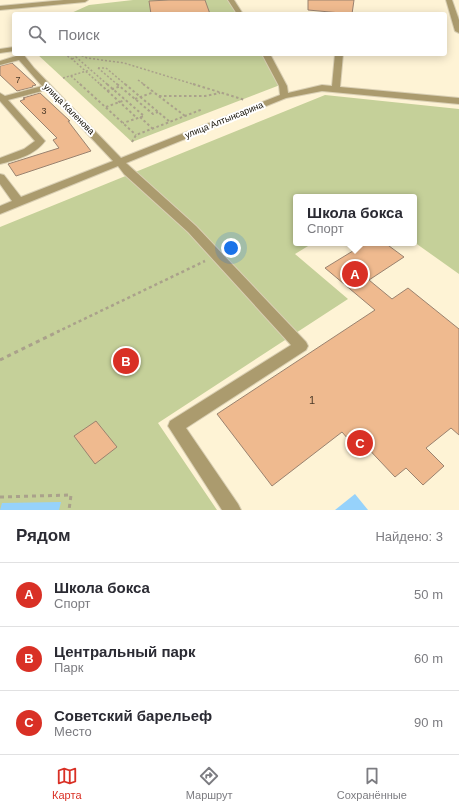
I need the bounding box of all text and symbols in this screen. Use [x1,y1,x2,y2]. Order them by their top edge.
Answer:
search box [12,12,447,56]
icon: search [26,23,48,45]
text: Поиск [58,26,100,43]
house number: 7 [15,75,21,85]
street label: улица Каленова [42,82,96,136]
street label: улица Алтынсарина [183,100,265,140]
house number: 3 [41,106,47,116]
popup [293,194,417,246]
text: Школа бокса [307,204,403,221]
text: Спорт [307,221,344,236]
your location [221,238,241,258]
pin: A [342,259,368,289]
pin: B [113,346,139,376]
house number: 1 [309,394,315,406]
pin: C [347,428,373,458]
text: Рядом [16,526,71,545]
text: Найдено: 3 [375,529,443,544]
text: Школа бокса [54,579,150,596]
text: A [24,587,34,602]
text: 50 m [414,587,443,602]
text: Спорт [54,596,91,611]
text: Центральный парк [54,643,195,660]
text: B [24,651,34,666]
text: 60 m [414,651,443,666]
text: Парк [54,660,84,675]
text: Советский барельеф [54,707,212,724]
text: C [24,715,34,730]
text: 90 m [414,715,443,730]
text: Место [54,724,92,739]
tab: Карта [52,765,82,801]
tab: Маршрут [186,765,233,801]
tab: Сохранённые [337,765,407,801]

